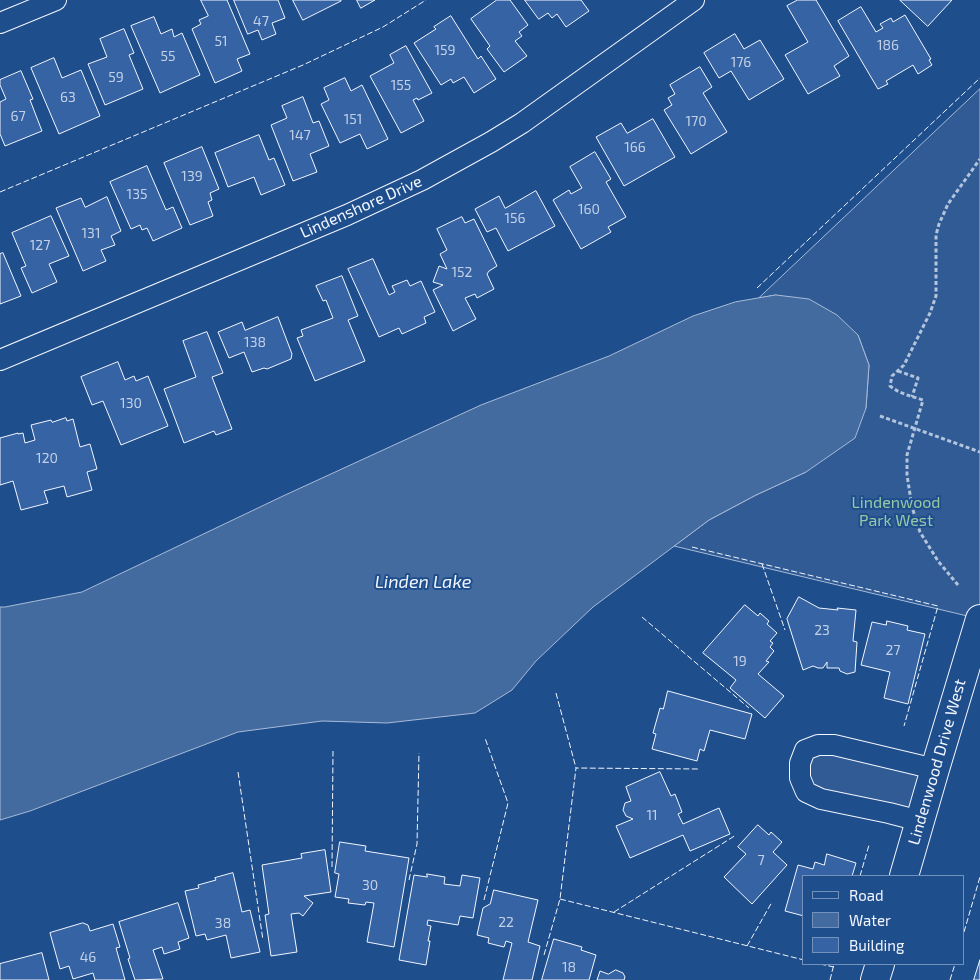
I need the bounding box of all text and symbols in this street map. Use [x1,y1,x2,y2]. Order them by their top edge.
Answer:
house number: 47 [253,13,269,29]
house number: 51 [214,33,228,49]
house number: 186 [877,37,899,53]
house number: 159 [434,42,456,58]
house number: 55 [160,48,176,64]
house number: 176 [731,54,751,70]
house number: 59 [108,69,124,85]
house number: 155 [391,77,411,93]
house number: 63 [60,89,76,105]
house number: 67 [10,108,26,124]
house number: 151 [344,111,362,127]
house number: 170 [685,113,707,129]
house number: 147 [289,127,311,143]
house number: 166 [624,139,646,155]
house number: 139 [181,168,203,184]
street label: Lindenshore Drive [297,172,425,242]
house number: 135 [127,186,147,202]
house number: 160 [578,201,600,217]
house number: 156 [504,210,526,226]
house number: 131 [82,225,100,241]
house number: 127 [30,237,50,253]
house number: 152 [452,264,472,280]
house number: 138 [244,334,266,350]
house number: 130 [120,395,142,411]
house number: 120 [36,450,58,466]
park label: Lindenwood Park West [851,493,941,531]
water label: Linden Lake [375,571,471,593]
house number: 23 [814,622,830,638]
house number: 27 [885,642,901,658]
house number: 19 [733,653,747,669]
street label: Lindenwood Drive West [904,677,970,847]
house number: 11 [646,807,658,823]
house number: 7 [757,852,765,868]
legend [802,875,965,965]
house number: 30 [362,877,378,893]
text: Road [849,886,884,904]
text: Water [849,911,891,929]
house number: 22 [498,914,514,930]
house number: 38 [215,915,231,931]
text: Building [849,936,904,954]
house number: 46 [80,949,96,965]
house number: 18 [562,959,576,975]

